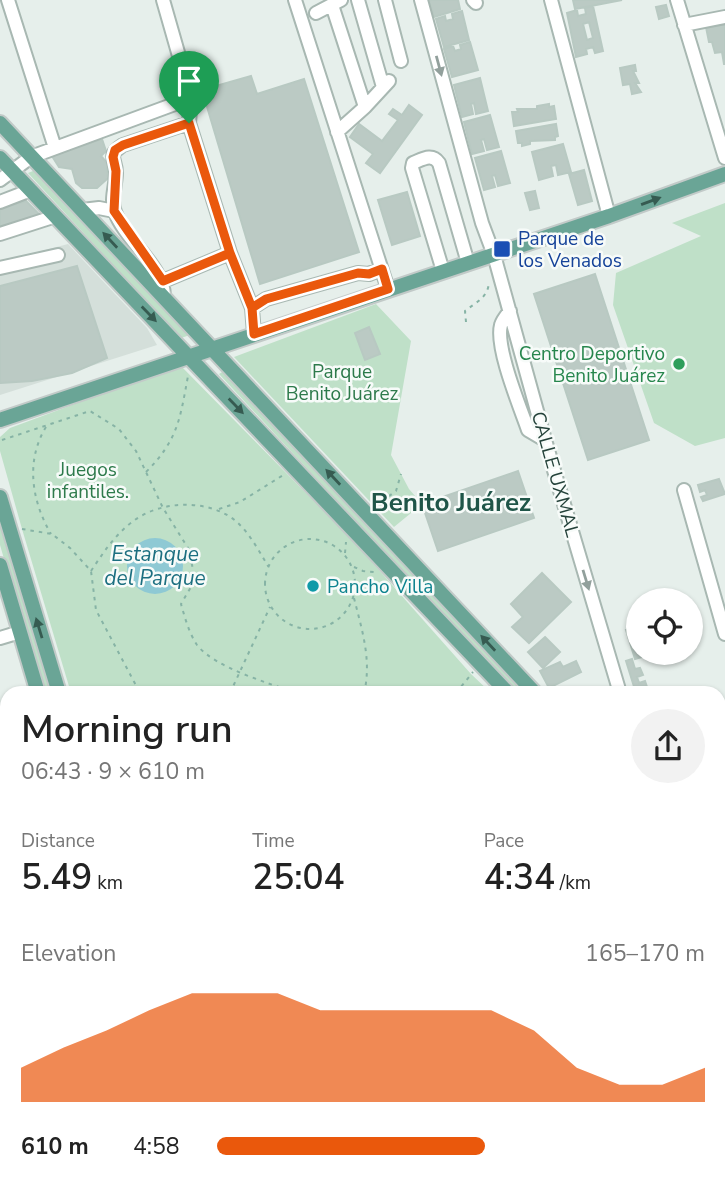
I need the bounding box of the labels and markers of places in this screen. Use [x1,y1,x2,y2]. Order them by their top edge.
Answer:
pin [159,51,219,123]
place label: Parque de los Venados [518,226,622,274]
marker: Parque de los Venados [492,239,512,259]
place label: Centro Deportivo Benito Juárez [519,341,665,389]
marker: Centro Deportivo Benito Juárez [671,356,687,372]
place label: Pancho Villa [327,574,433,600]
marker: Pancho Villa [305,578,321,594]

